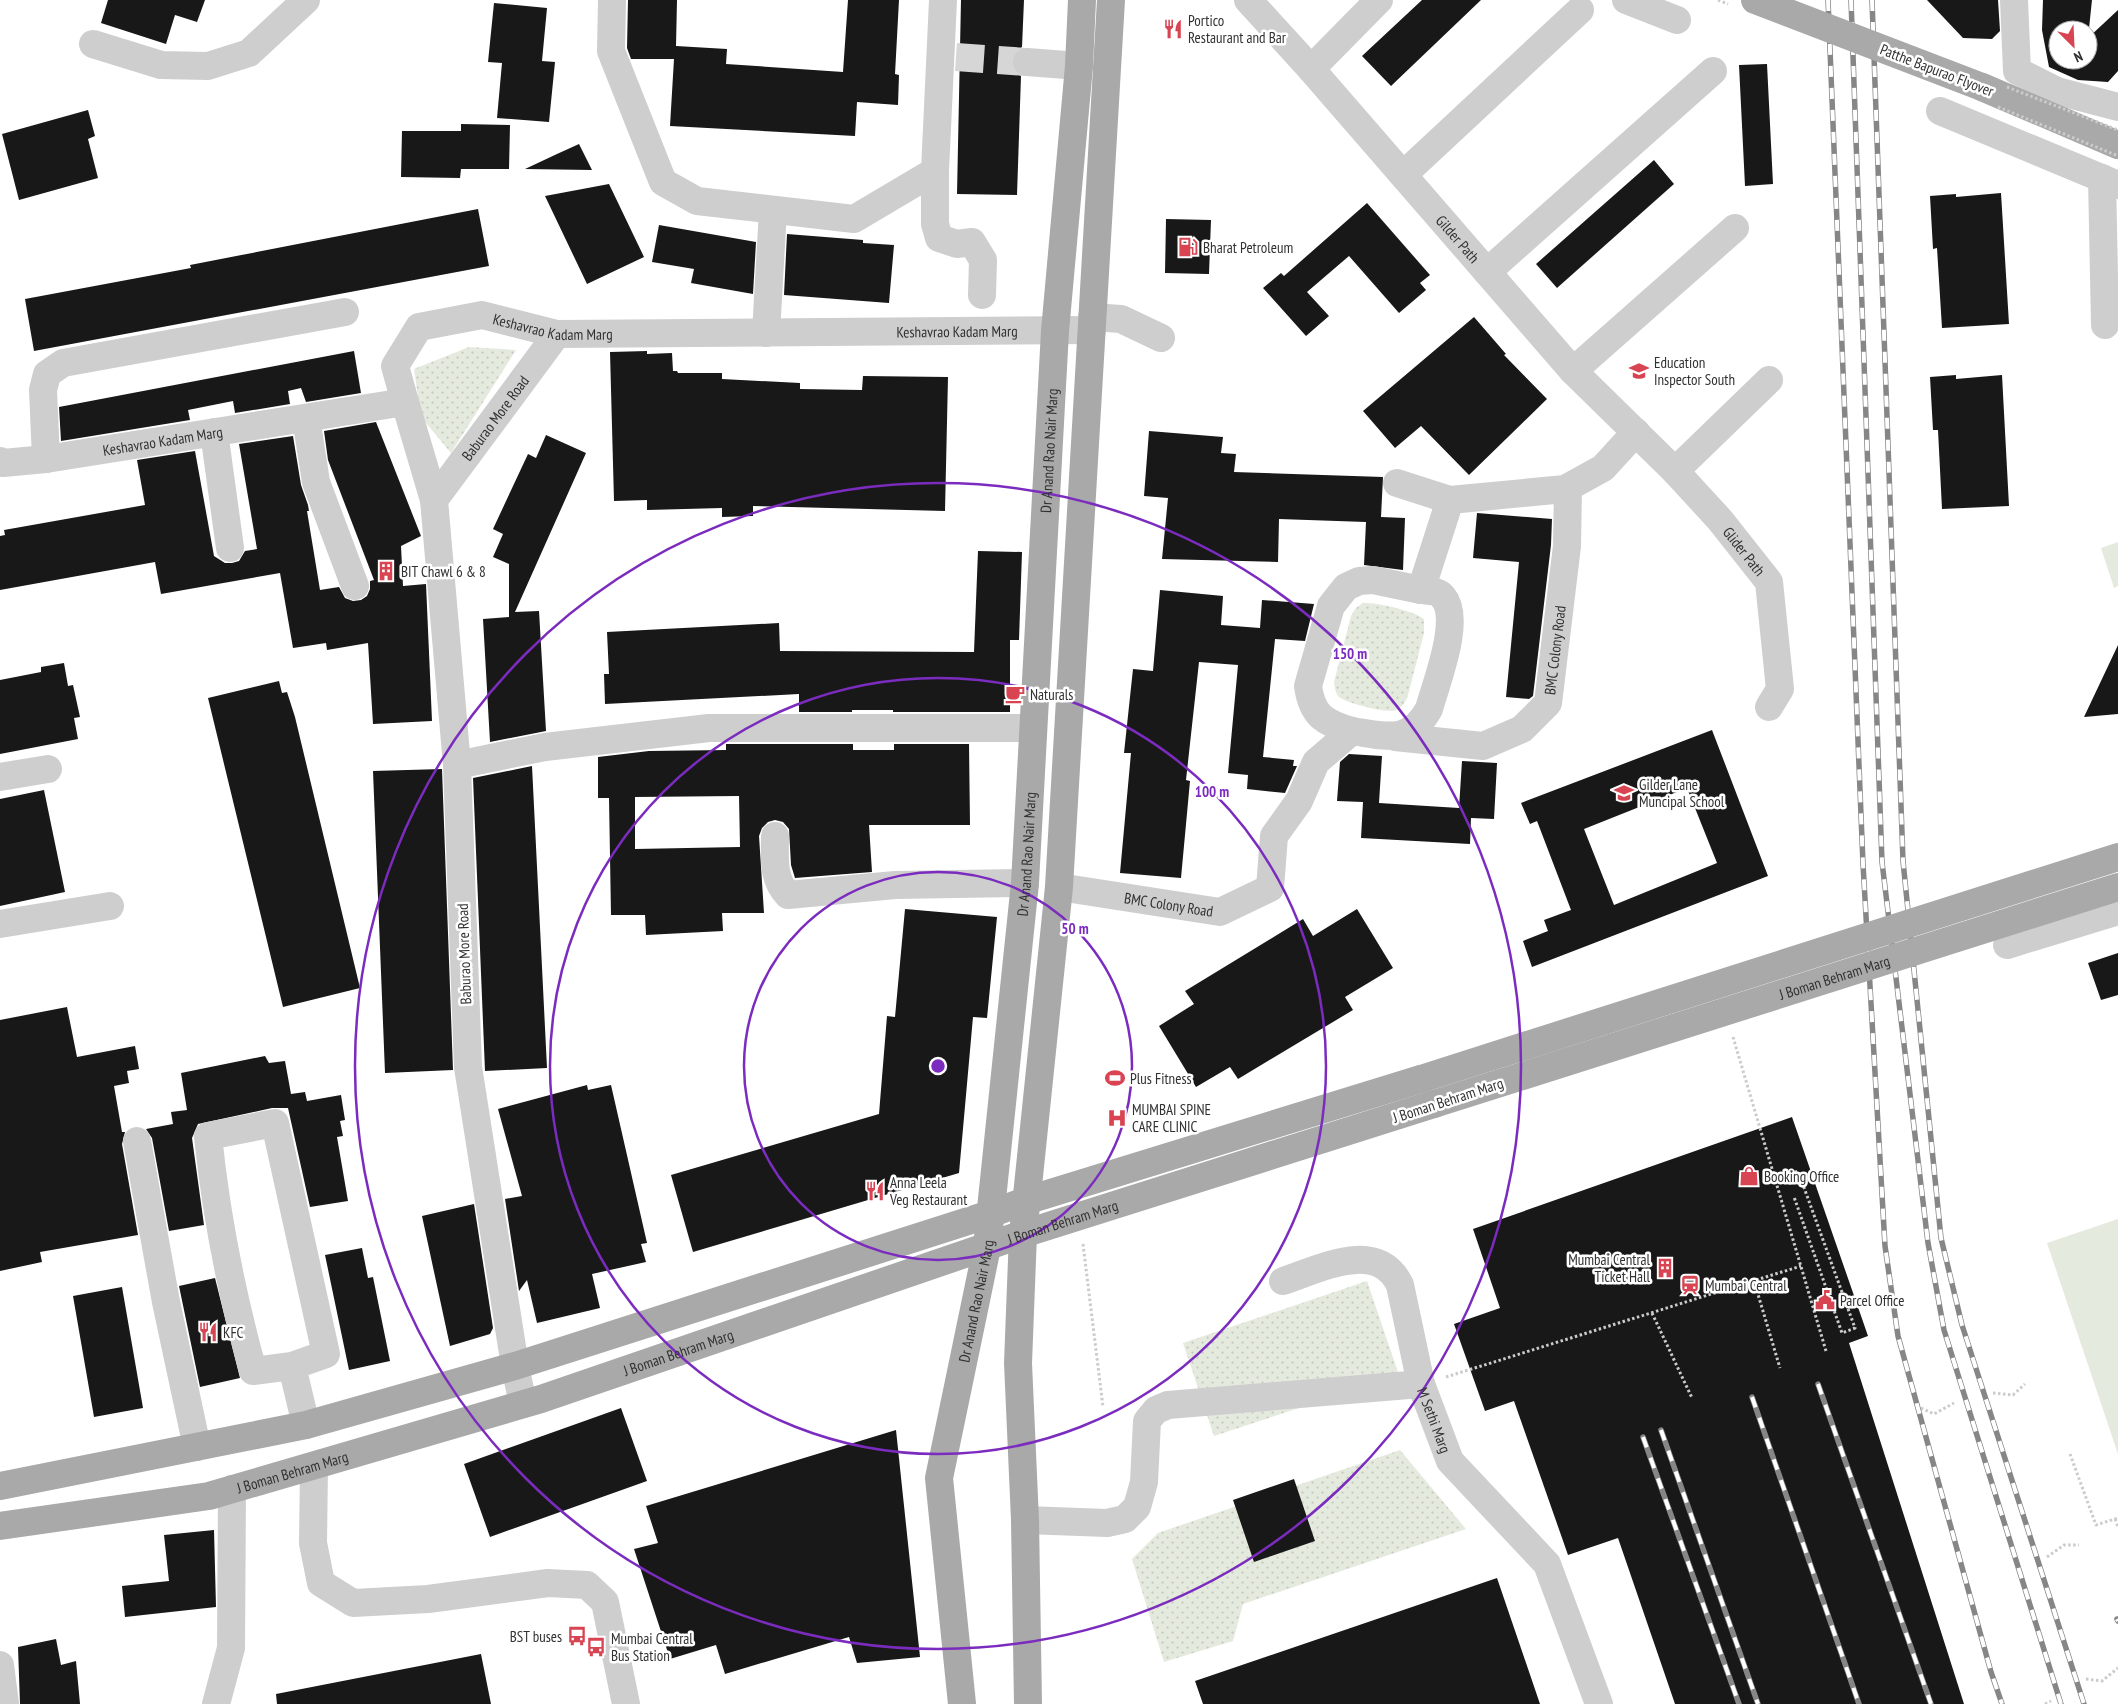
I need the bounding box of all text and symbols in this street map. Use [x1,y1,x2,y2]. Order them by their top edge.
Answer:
place label: Portico Restaurant and Bar [1188,11,1287,47]
restaurant icon: Portico Restaurant and Bar [1162,18,1184,40]
north arrow [2048,20,2098,70]
street label: Patthe Bapurao Flyover [1877,40,1997,101]
text: N [2071,47,2085,67]
street label: Gilder Path [1432,211,1484,266]
fuel station icon: Bharat Petroleum [1177,236,1199,258]
place label: Bharat Petroleum [1203,238,1293,257]
street label: Keshavrao Kadam Marg [491,309,613,344]
street label: Keshavrao Kadam Marg [896,321,1018,341]
place label: Education Inspector South [1654,353,1735,389]
school or university icon: Education Inspector South [1628,360,1650,382]
street label: Baburao More Road [457,372,533,464]
street label: Dr Anand Rao Nair Marg [1036,388,1061,513]
street label: Keshavrao Kadam Marg [101,422,224,459]
street label: Glider Path [1719,523,1770,579]
building icon: BIT Chawl 6 & 8 [375,560,397,582]
place label: BIT Chawl 6 & 8 [401,562,486,581]
street label: BMC Colony Road [1540,604,1569,696]
text: 150 m [1333,644,1367,663]
cafe icon: Naturals [1004,683,1026,705]
place label: Naturals [1030,685,1073,704]
place label: Gilder Lane Muncipal School [1639,775,1725,811]
text: 100 m [1195,782,1229,801]
school or university icon: Gilder Lane Muncipal School [1613,782,1635,804]
street label: Dr Anand Rao Nair Marg [1012,791,1039,917]
street label: BMC Colony Road [1123,888,1214,920]
street label: Baburao More Road [453,903,475,1005]
text: 50 m [1061,919,1089,938]
street label: J Boman Behram Marg [1776,951,1892,1004]
centre of rings [929,1057,947,1075]
sports icon: Plus Fitness [1104,1067,1126,1089]
place label: Plus Fitness [1130,1069,1192,1088]
street label: J Boman Behram Marg [1389,1073,1506,1127]
place label: MUMBAI SPINE CARE CLINIC [1132,1100,1211,1136]
hospital icon: MUMBAI SPINE CARE CLINIC [1106,1107,1128,1129]
shop icon: Booking Office [1738,1165,1760,1187]
place label: Booking Office [1764,1167,1839,1186]
place label: Anna Leela Veg Restaurant [889,1173,967,1209]
restaurant icon: Anna Leela Veg Restaurant [864,1180,886,1202]
street label: J Boman Behram Marg [1004,1195,1120,1249]
street label: Dr Anand Rao Nair Marg [954,1239,997,1364]
place label: Mumbai Central Ticket Hall [1568,1250,1650,1286]
building icon: Mumbai Central Ticket Hall [1654,1257,1676,1279]
station icon: Mumbai Central [1679,1274,1701,1296]
place label: Mumbai Central [1705,1276,1787,1295]
public building icon: Parcel Office [1814,1289,1836,1311]
place label: Parcel Office [1840,1291,1904,1310]
restaurant icon: KFC [197,1321,219,1343]
place label: KFC [223,1323,244,1342]
street label: J Boman Behram Marg [620,1324,736,1380]
street label: M Sethi Marg [1414,1384,1456,1455]
street label: J Boman Behram Marg [234,1446,350,1497]
bus stop icon: BST buses [566,1625,588,1647]
place label: BST buses [510,1627,562,1646]
place label: Mumbai Central Bus Station [611,1629,693,1665]
bus stop icon: Mumbai Central Bus Station [585,1636,607,1658]

